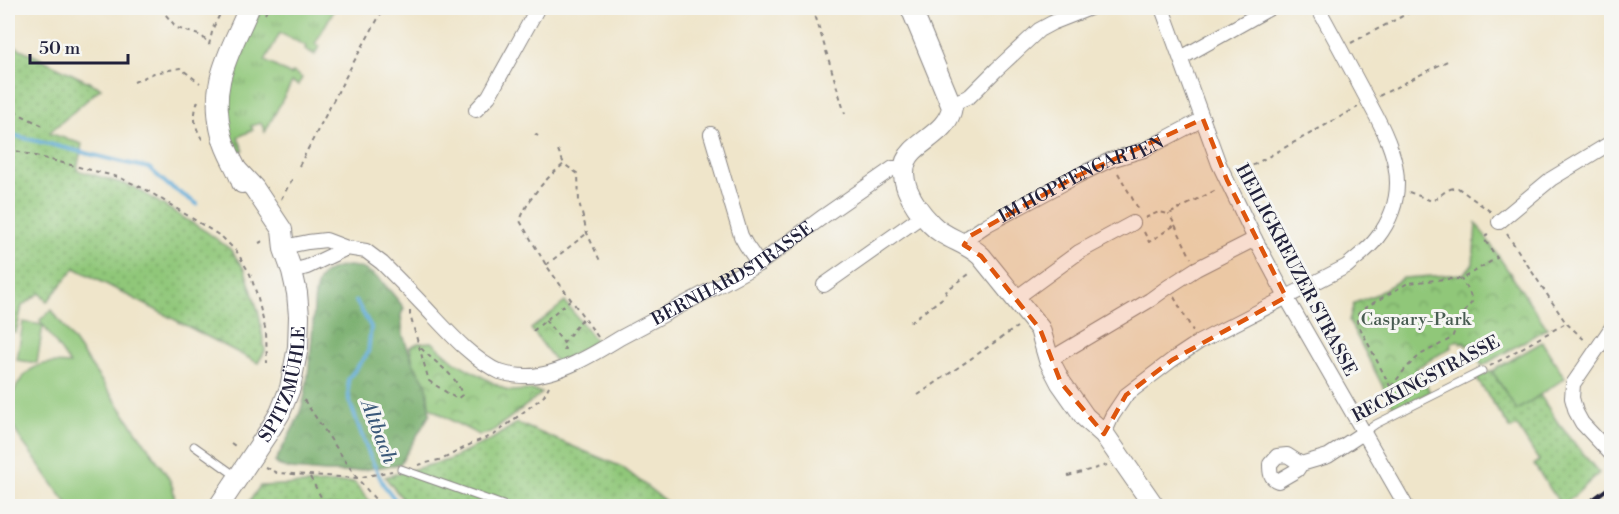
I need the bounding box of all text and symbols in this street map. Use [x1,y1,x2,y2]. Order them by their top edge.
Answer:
scale bar [30,27,128,65]
text: 50 m [39,37,81,60]
street label: IM HOPFENGARTEN [994,130,1168,228]
street label: HEILIGKREUZER STRASSE [1230,160,1362,380]
street label: BERNHARDSTRASSE [647,216,818,331]
park label: Caspary-Park [1361,308,1473,331]
street label: SPITZMÜHLE [253,326,310,447]
street label: RECKINGSTRASSE [1348,330,1504,428]
water label: Altbach [354,395,402,468]

